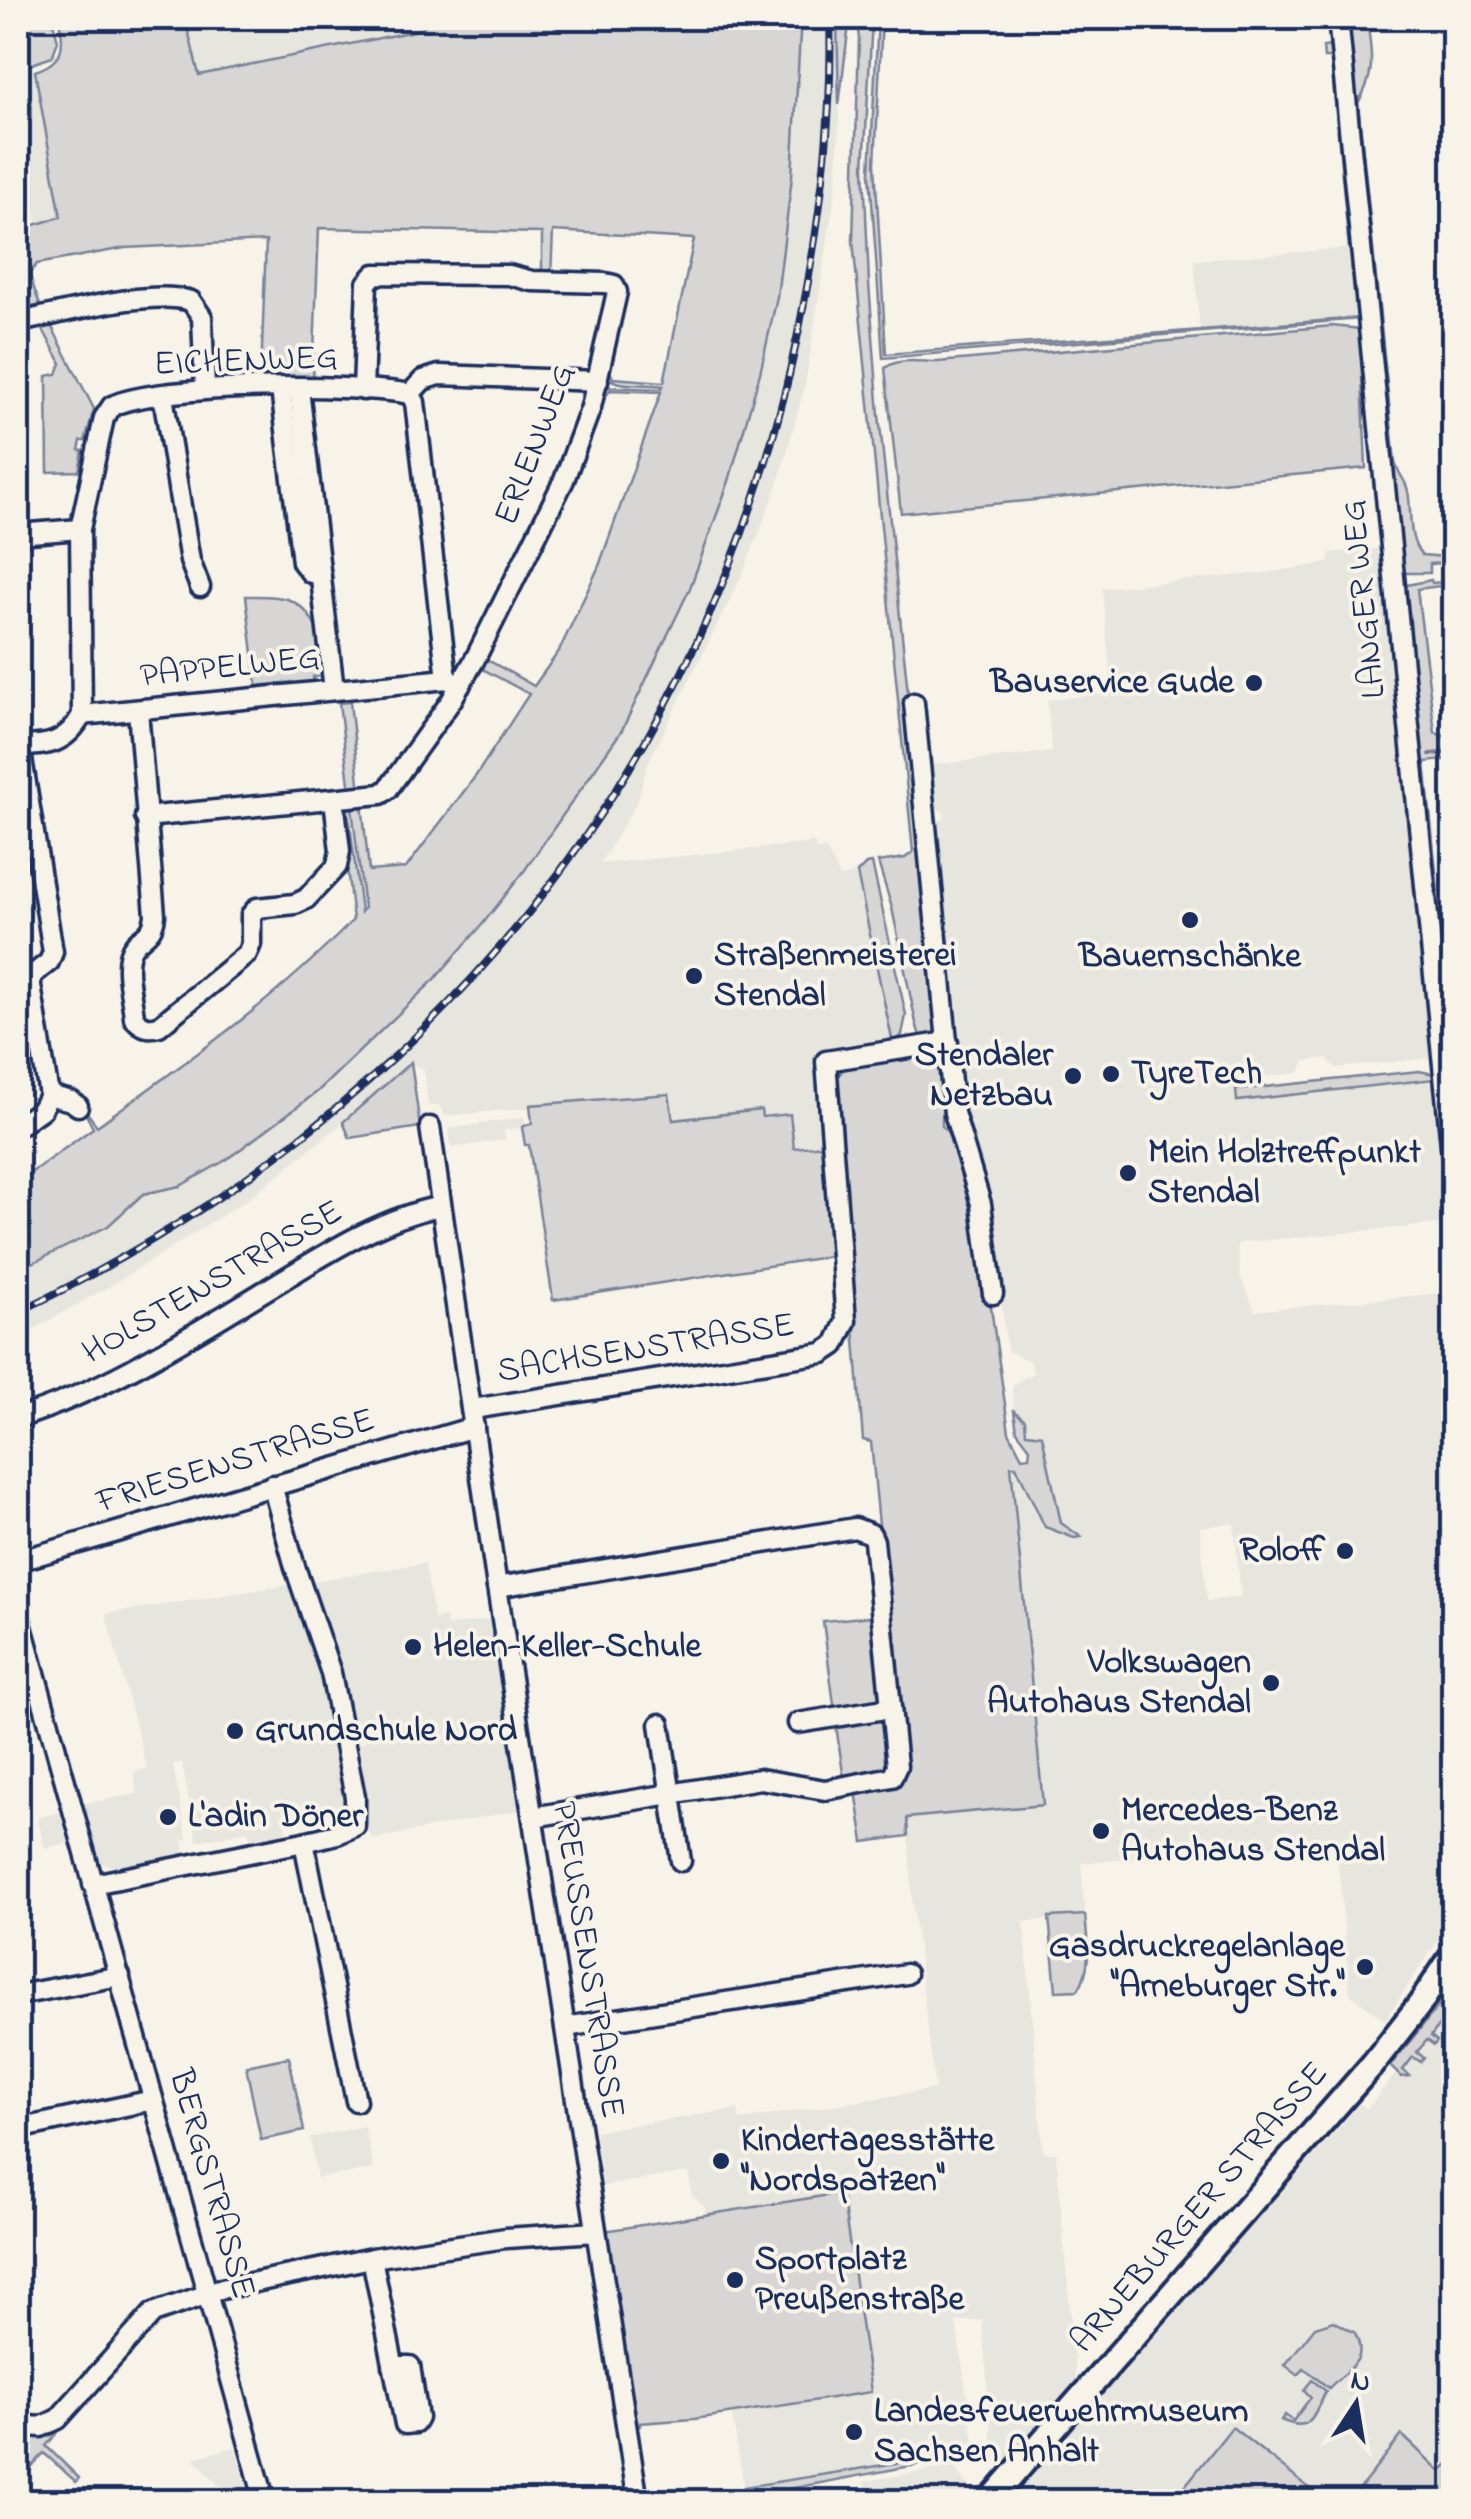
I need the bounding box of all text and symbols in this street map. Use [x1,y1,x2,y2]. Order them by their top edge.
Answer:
street label: EICHENWEG [153,333,339,391]
street label: ERLENWEG [482,357,590,533]
street label: LANGER WEG [1329,497,1401,701]
street label: PAPPELWEG [138,633,322,703]
place label: Bauservice Gude [988,658,1235,709]
marker: Bauservice Gude [1243,672,1265,694]
marker: Bauernschänke [1179,909,1201,931]
place label: Straßenmeisterei Stendal [714,931,956,1022]
place label: Bauernschänke [1077,932,1302,983]
marker: Straßenmeisterei Stendal [683,965,705,987]
place label: Stendaler Netzbau [915,1031,1054,1122]
place label: TyreTech [1131,1049,1262,1101]
marker: TyreTech [1100,1063,1122,1085]
marker: Stendaler Netzbau [1062,1065,1084,1087]
place label: Mein Holztreffpunkt Stendal [1148,1128,1421,1219]
marker: Mein Holztreffpunkt Stendal [1117,1162,1139,1184]
street label: HOLSTENSTRASSE [73,1188,353,1378]
street label: SACHSENSTRASSE [494,1300,798,1398]
street label: FRIESENSTRASSE [90,1395,381,1529]
place label: Roloff [1239,1526,1326,1577]
marker: Roloff [1334,1540,1356,1562]
place label: Helen-Keller-Schule [433,1622,702,1673]
marker: Helen-Keller-Schule [402,1636,424,1658]
place label: Volkswagen Autohaus Stendal [987,1638,1251,1729]
marker: Volkswagen Autohaus Stendal [1260,1672,1282,1694]
place label: Grundschule Nord [255,1706,518,1757]
marker: Grundschule Nord [224,1720,246,1742]
place label: Mercedes-Benz Autohaus Stendal [1121,1786,1385,1877]
place label: L'adin Döner [188,1792,364,1843]
street label: PREUSSENSTRASSE [537,1798,637,2122]
marker: L'adin Döner [157,1806,179,1828]
marker: Mercedes-Benz Autohaus Stendal [1090,1820,1112,1842]
place label: Gasdruckregelanlage "Arneburger Str." [1049,1922,1346,2014]
marker: Gasdruckregelanlage "Arneburger Str." [1354,1956,1376,1978]
street label: ARNEBURGER STRASSE [1059,2051,1341,2365]
street label: BERGSTRASSE [154,2063,268,2304]
place label: Kindertagesstätte "Nordspatzen" [740,2116,995,2207]
marker: Kindertagesstätte "Nordspatzen" [710,2150,732,2172]
place label: Sportplatz Preußenstraße [755,2235,965,2326]
marker: Sportplatz Preußenstraße [724,2269,746,2291]
north arrow [1306,2354,1406,2454]
text: N [1347,2361,1374,2405]
place label: Landesfeuerwehrmuseum Sachsen Anhalt [874,2387,1248,2478]
marker: Landesfeuerwehrmuseum Sachsen Anhalt [843,2421,865,2443]

